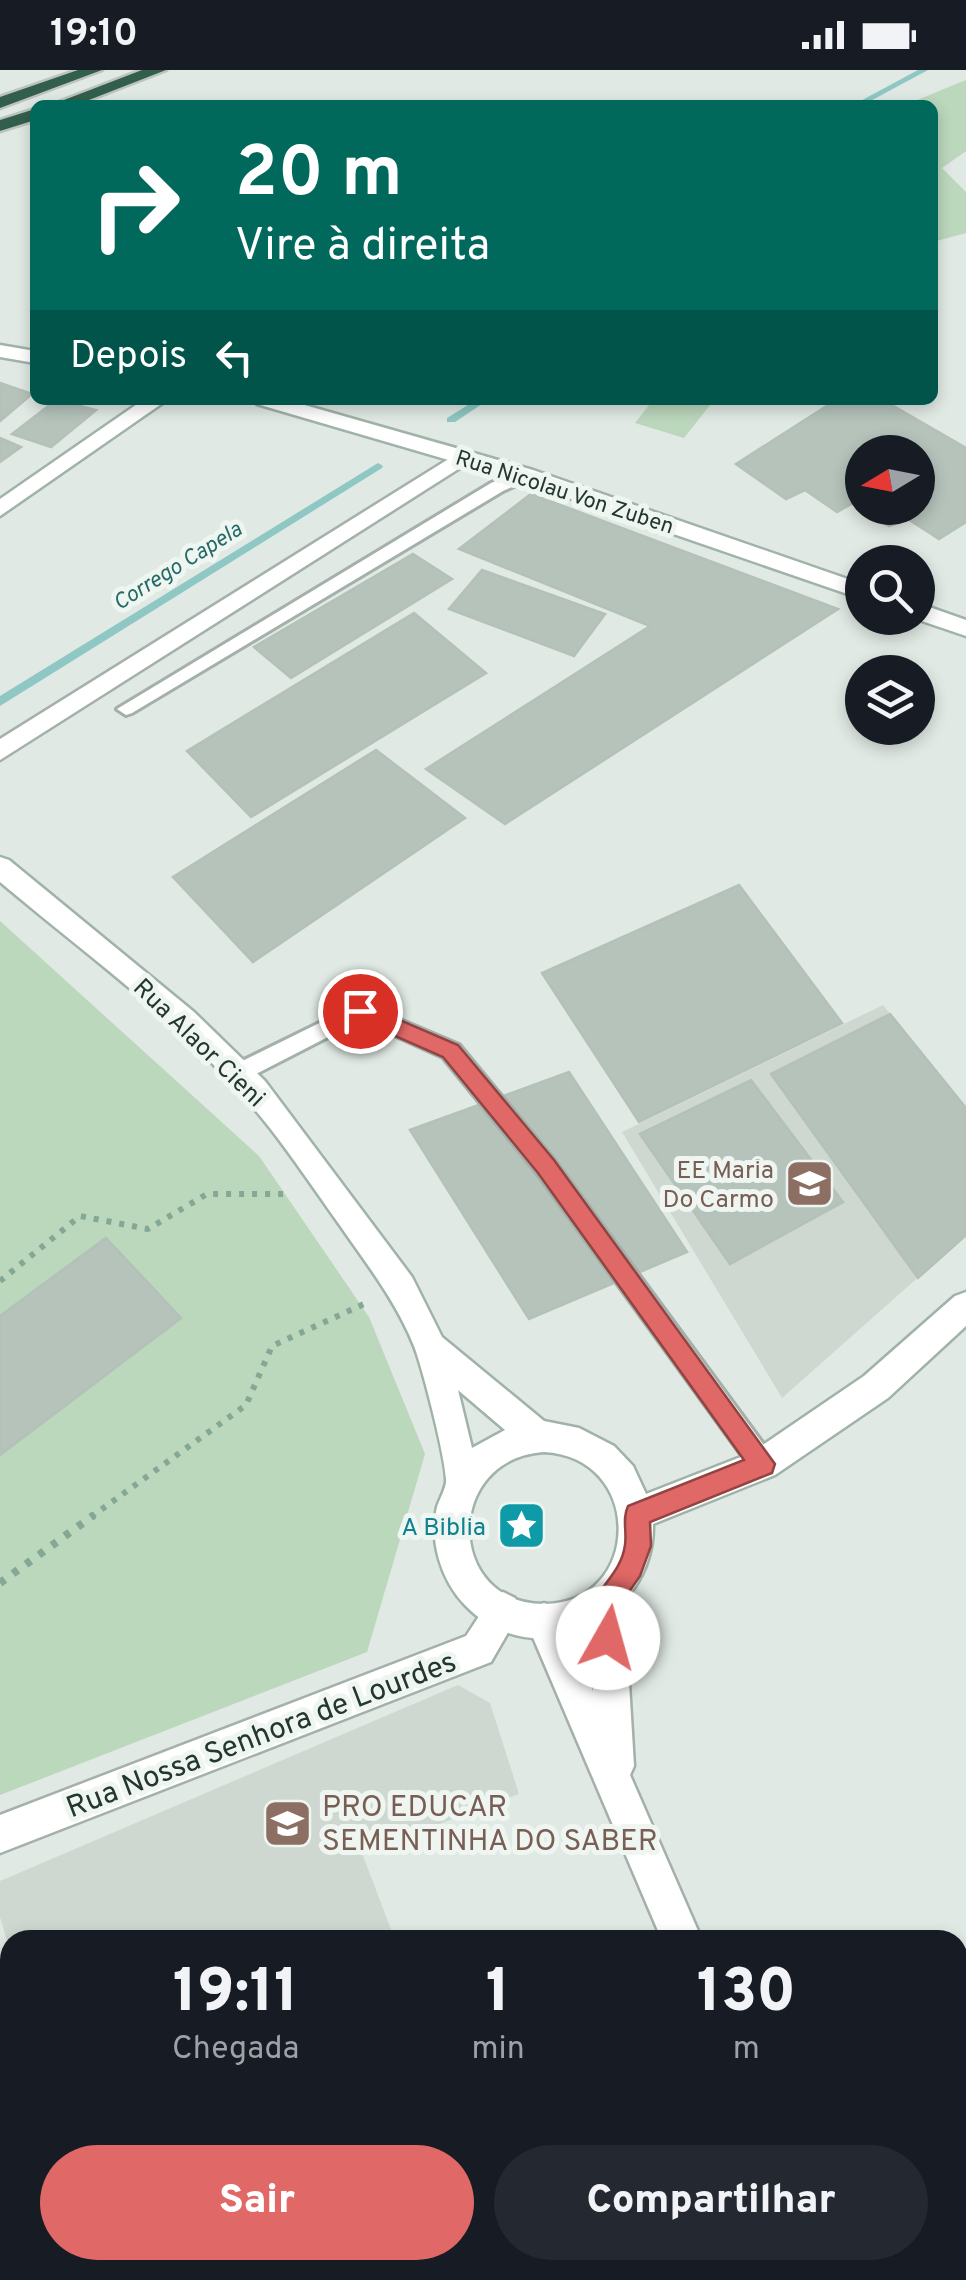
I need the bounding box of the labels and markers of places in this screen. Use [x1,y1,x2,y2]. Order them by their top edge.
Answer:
pin [318,969,403,1054]
place label: EE Maria Do Carmo [663,1156,774,1217]
school or university icon: EE Maria Do Carmo [783,1157,835,1209]
place icon: A Biblia [495,1500,547,1552]
place label: A Biblia [401,1513,486,1545]
place label: PRO EDUCAR SEMENTINHA DO SABER [322,1790,658,1861]
school or university icon: PRO EDUCAR SEMENTINHA DO SABER [261,1797,313,1849]

